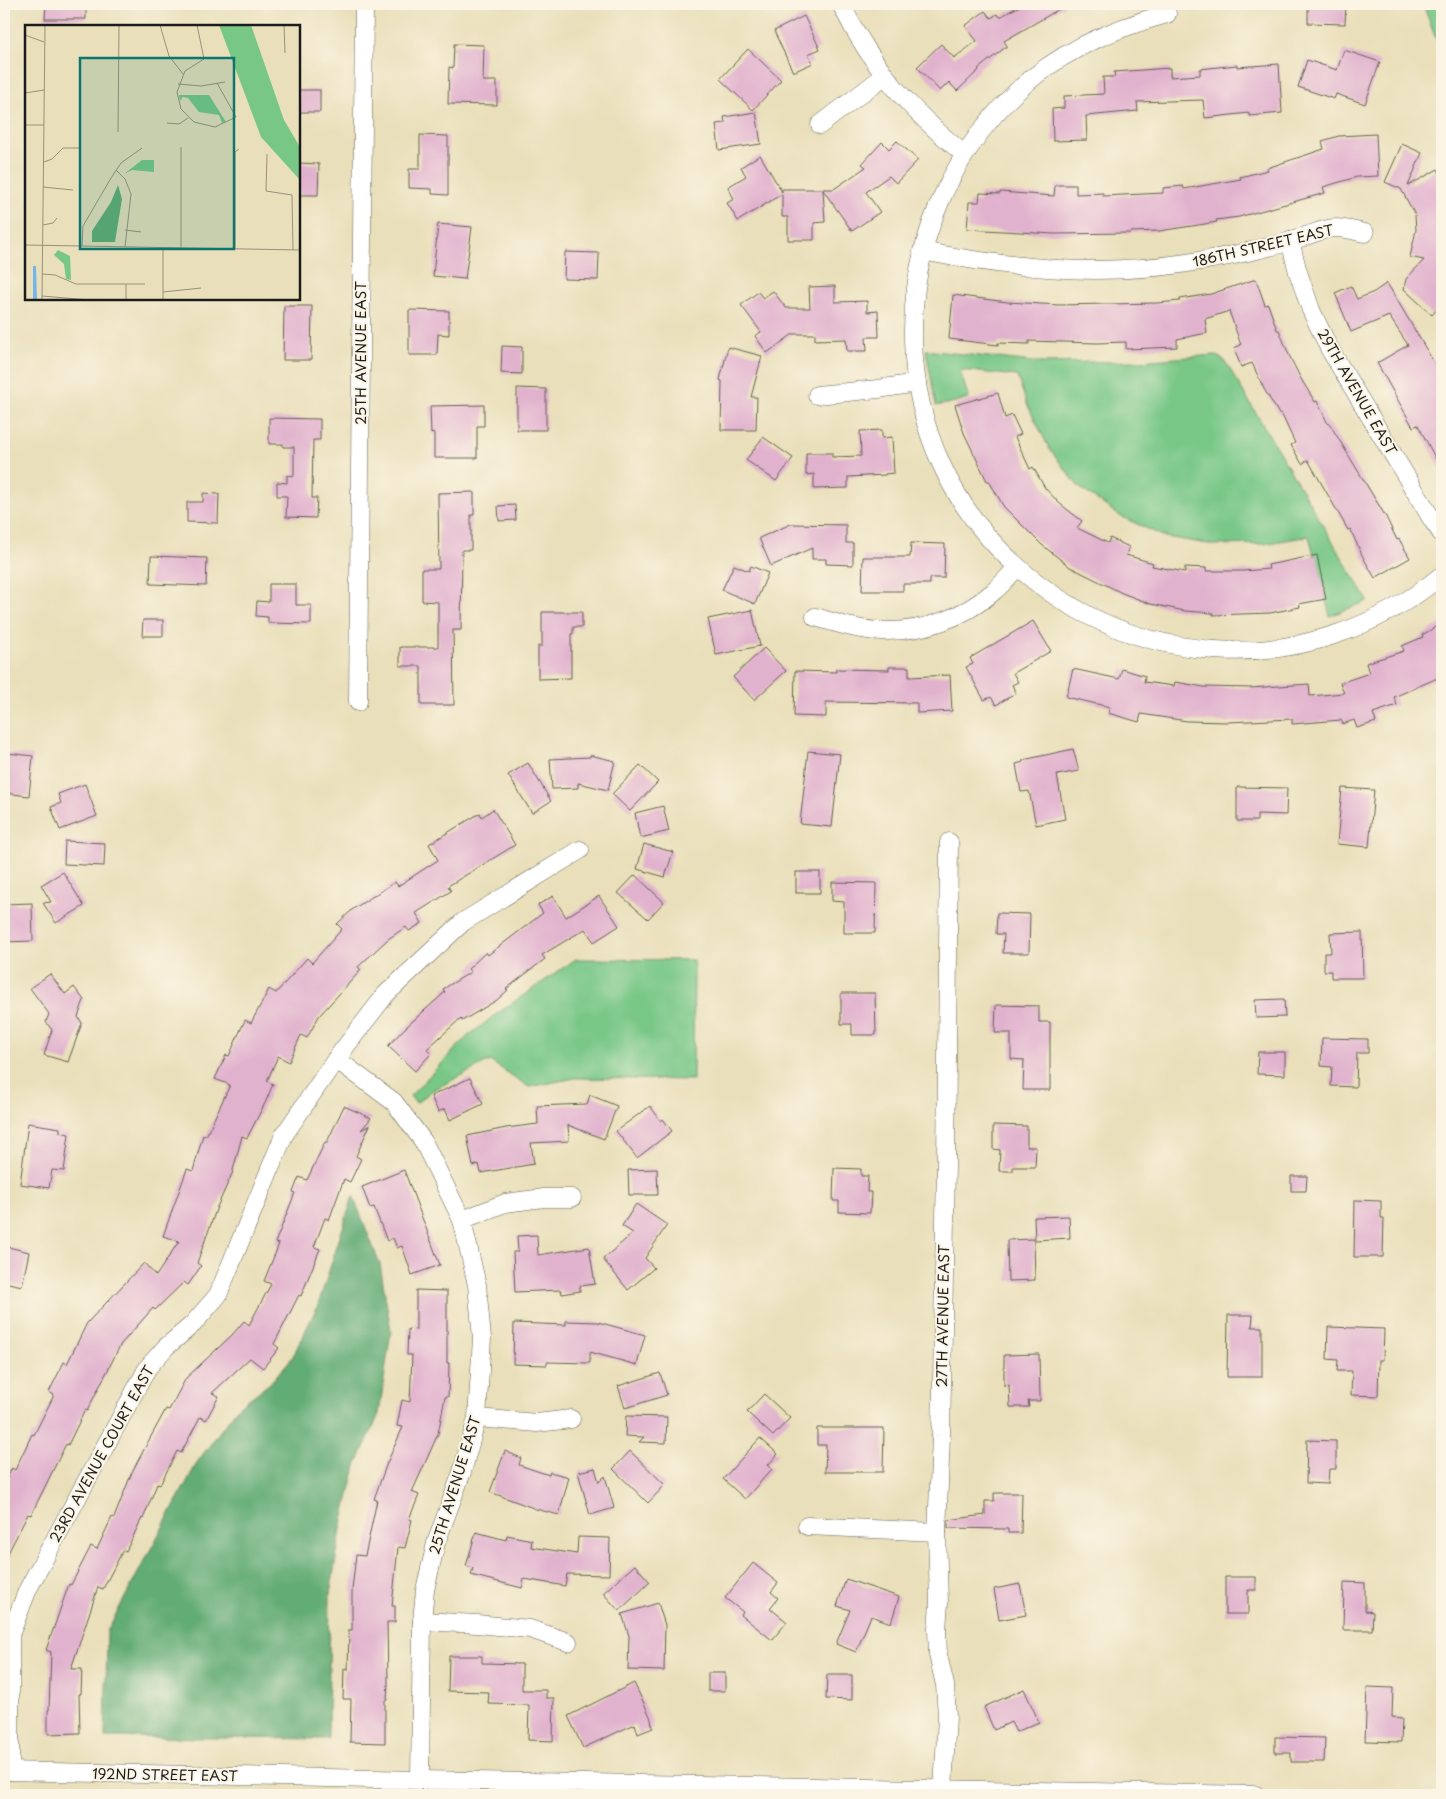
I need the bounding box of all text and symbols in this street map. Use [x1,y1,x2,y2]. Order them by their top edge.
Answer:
inset map [25,25,300,300]
street label: 186TH STREET EAST [1190,219,1336,272]
street label: 25TH AVENUE EAST [350,281,371,425]
street label: 29TH AVENUE EAST [1313,325,1402,459]
street label: 27TH AVENUE EAST [931,1244,954,1388]
street label: 23RD AVENUE COURT EAST [44,1361,159,1546]
street label: 25TH AVENUE EAST [423,1413,486,1557]
street label: 192ND STREET EAST [92,1763,239,1786]

